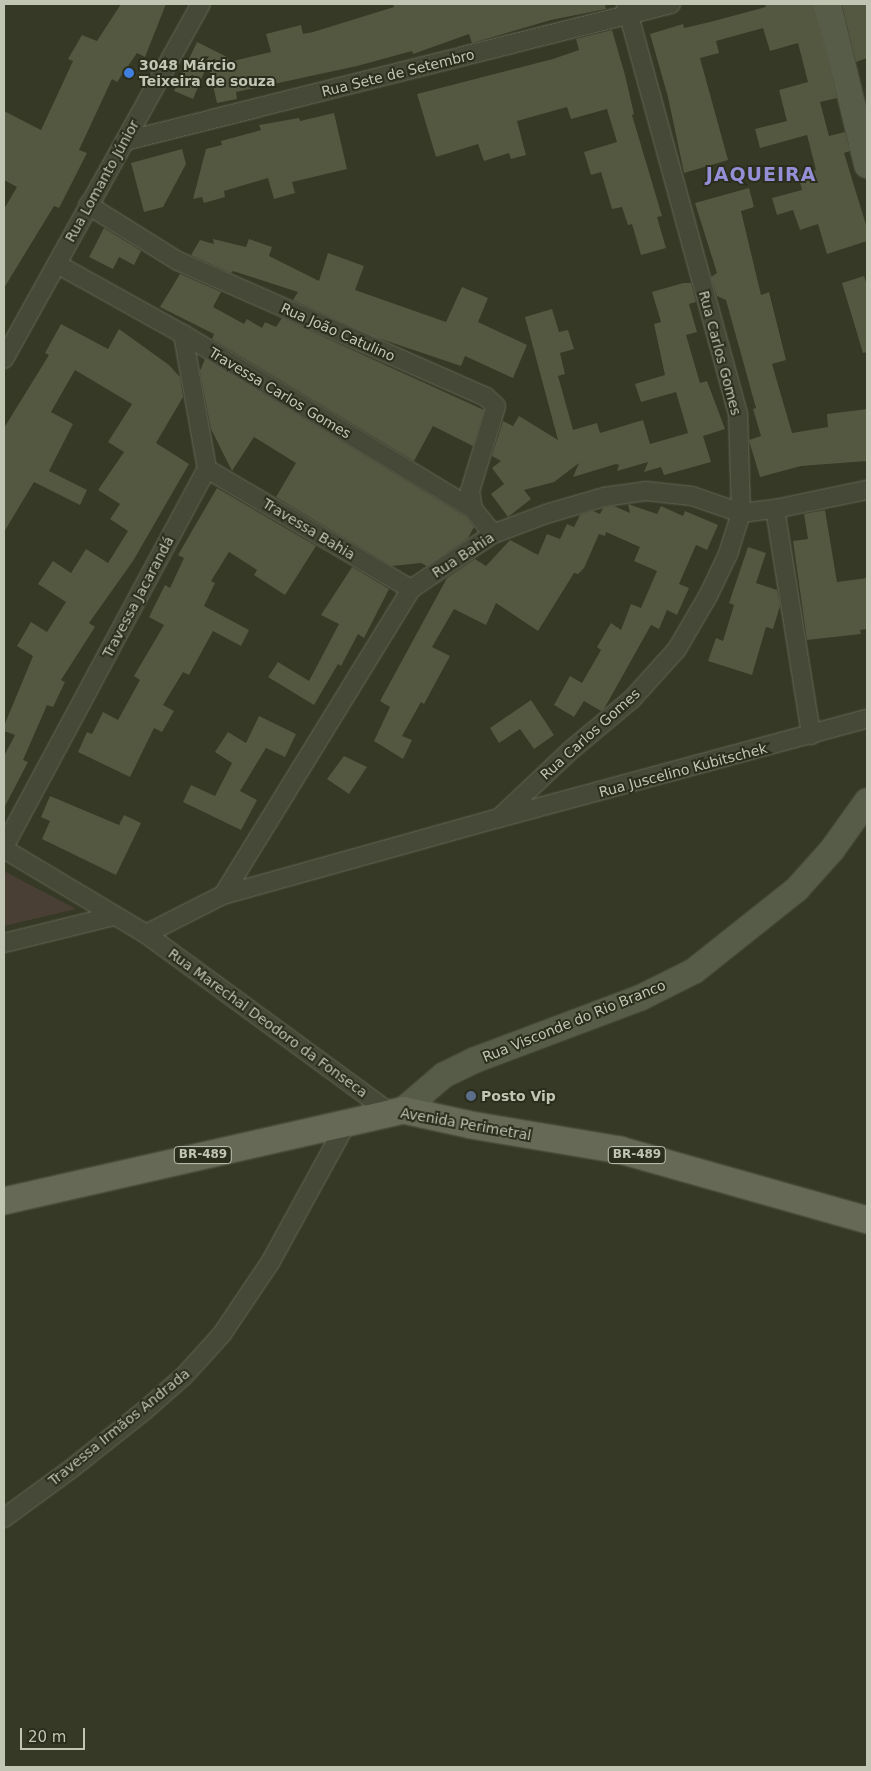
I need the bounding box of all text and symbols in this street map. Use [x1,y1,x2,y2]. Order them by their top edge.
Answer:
street label: Rua Sete de Setembro [320,46,476,100]
place label: 3048 Márcio Teixeira de souza [139,57,275,90]
marker: 3048 Márcio Teixeira de souza [123,67,135,79]
street label: Rua Lomanto Júnior [61,117,143,245]
district label: JAQUEIRA [705,164,817,186]
street label: Rua Carlos Gomes [695,289,745,417]
street label: Rua João Catulino [278,299,398,365]
street label: Travessa Carlos Gomes [206,344,354,442]
street label: Travessa Bahia [260,495,358,563]
street label: Rua Bahia [429,529,497,581]
street label: Travessa Jacarandá [99,533,177,661]
street label: Rua Carlos Gomes [537,685,643,783]
street label: Rua Juscelino Kubitschek [597,739,769,801]
street label: Rua Marechal Deodoro da Fonseca [165,945,371,1101]
street label: Rua Visconde do Rio Branco [480,976,668,1066]
place label: Posto Vip [481,1088,556,1104]
marker: Posto Vip [465,1090,477,1102]
street label: Avenida Perimetral [399,1104,533,1144]
road number: BR-489 [173,1146,233,1164]
road number: BR-489 [607,1146,667,1164]
street label: Travessa Irmãos Andrada [45,1365,193,1489]
scale bar [22,1718,88,1750]
text: 20 m [28,1728,66,1746]

